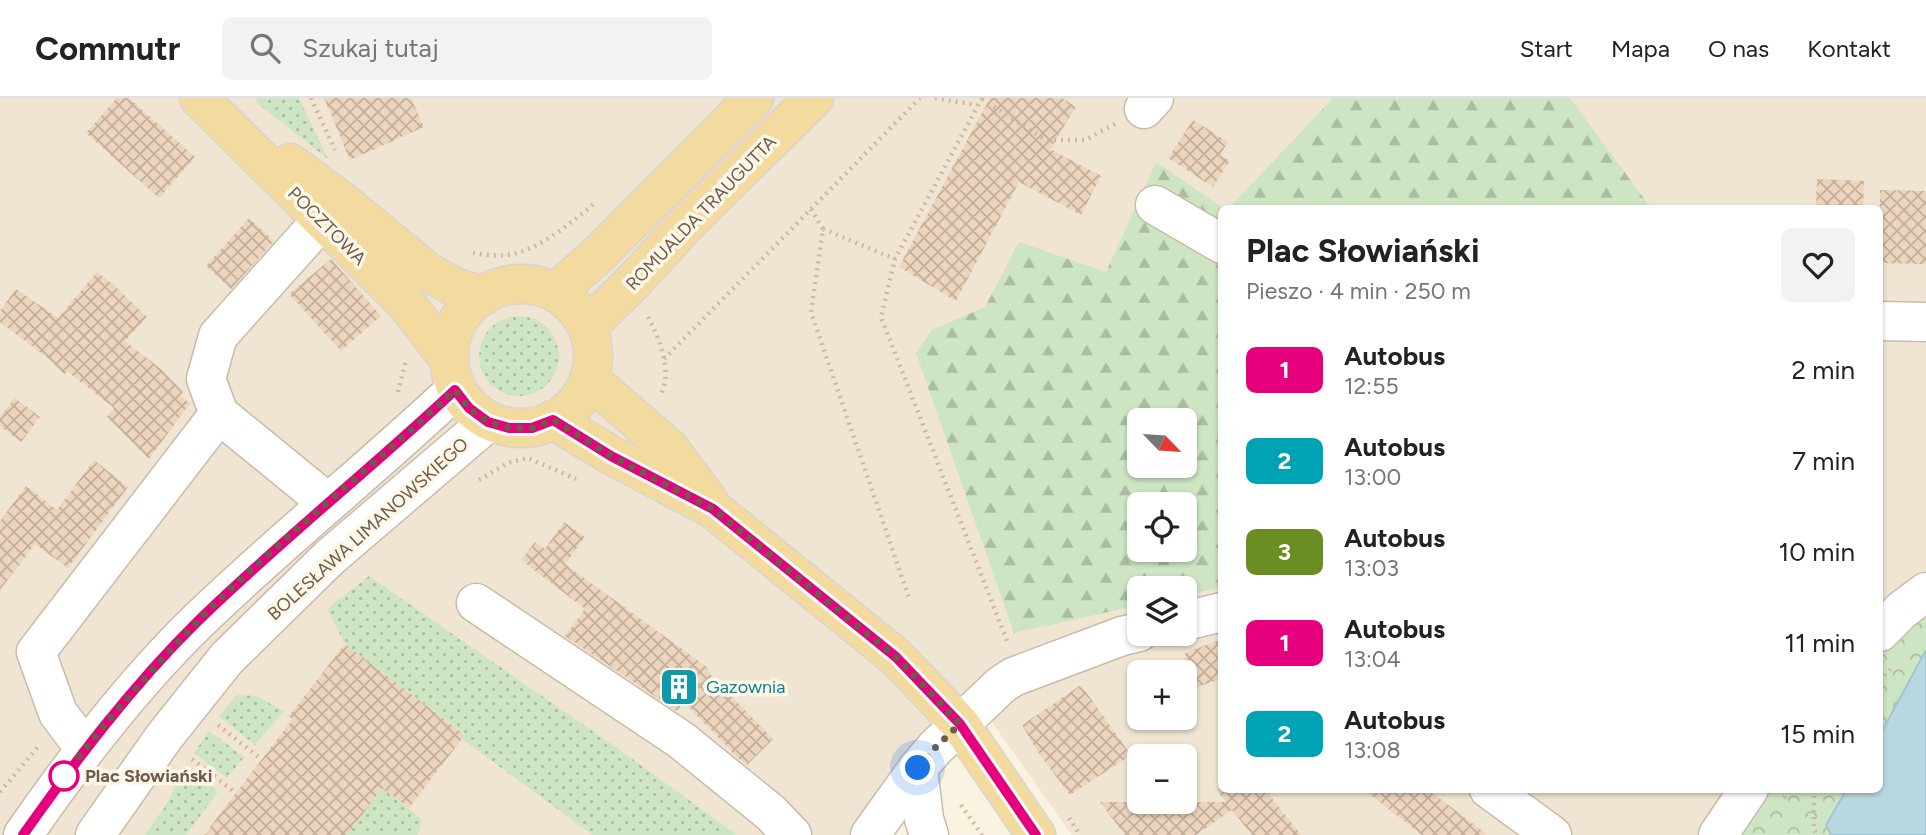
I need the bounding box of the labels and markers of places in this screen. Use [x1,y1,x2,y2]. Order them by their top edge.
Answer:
building icon: Gazownia [658,666,700,708]
place label: Gazownia [706,676,785,698]
marker: Plac Słowiański [49,761,79,791]
place label: Plac Słowiański [85,765,212,787]

